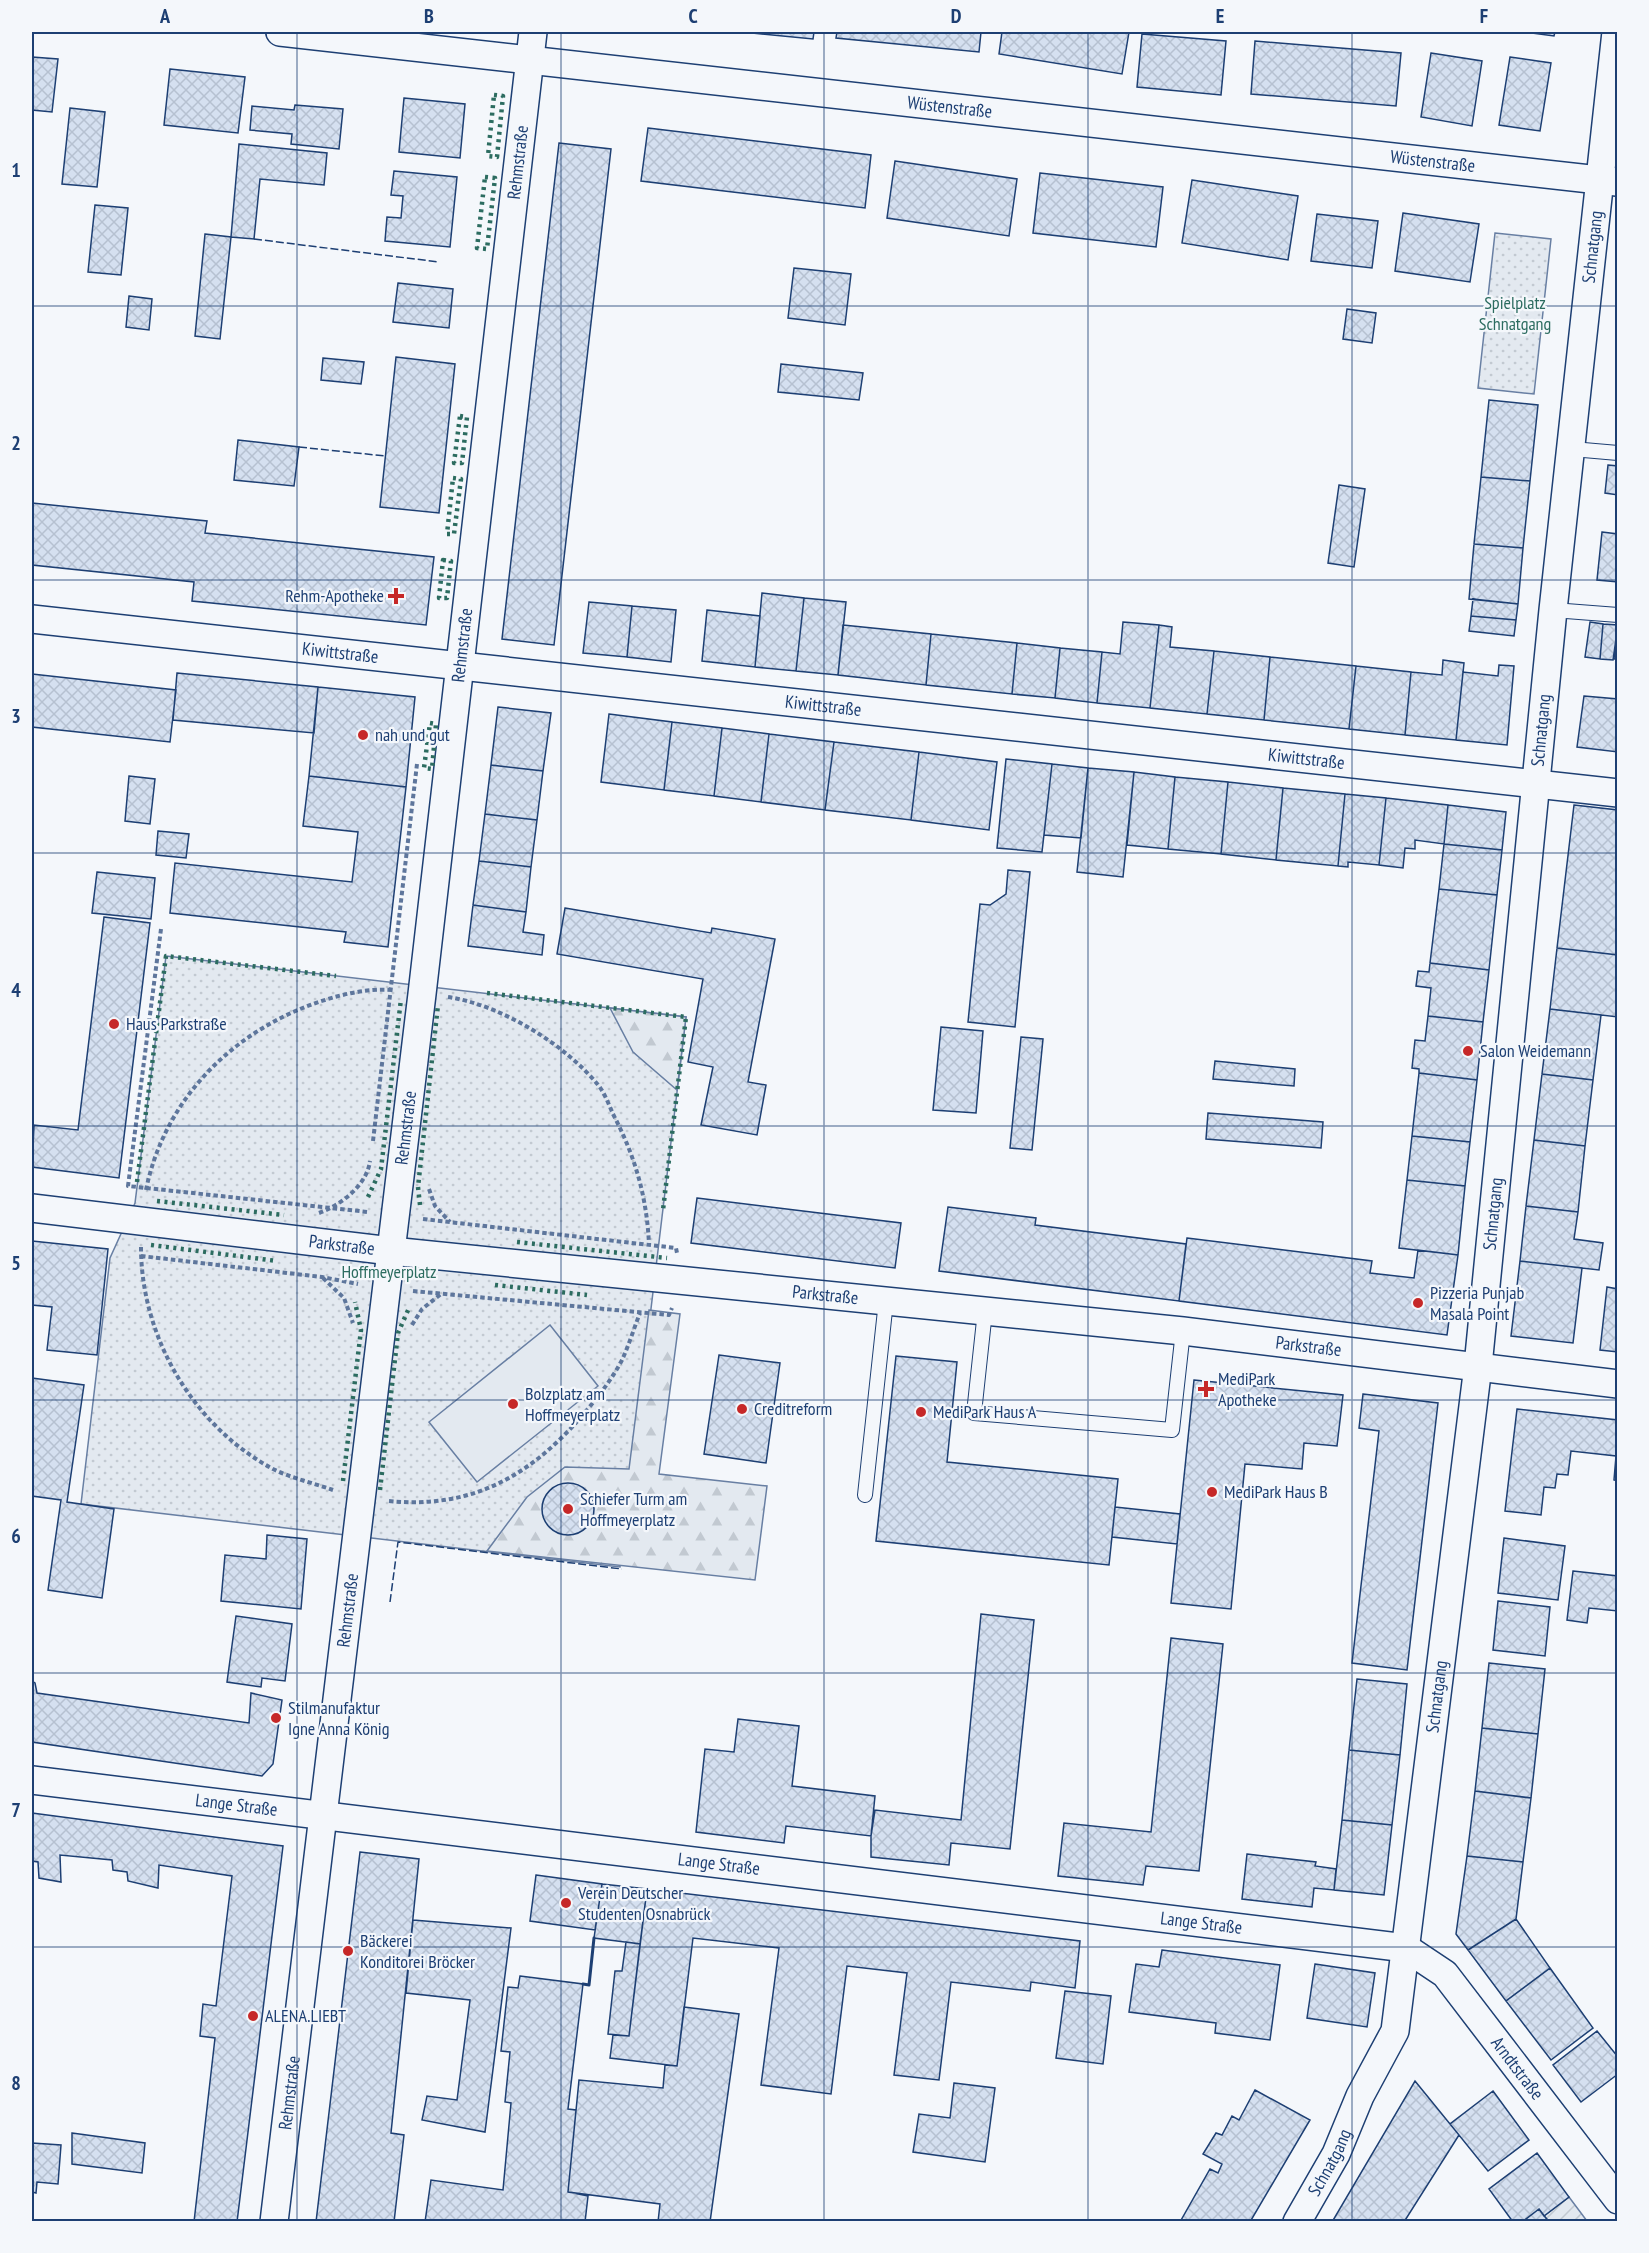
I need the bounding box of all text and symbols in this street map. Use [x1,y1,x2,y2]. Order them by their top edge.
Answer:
text: A [159,3,171,29]
text: B [424,3,434,29]
text: C [688,3,698,29]
text: D [951,3,962,29]
text: E [1216,3,1224,29]
text: F [1480,3,1488,29]
street label: Wüstenstraße [906,90,993,123]
street label: Rehmstraße [502,124,533,201]
street label: Wüstenstraße [1389,145,1476,177]
text: 1 [11,157,21,183]
street label: Schnatgang [1577,210,1607,284]
park label: Spielplatz Schnatgang [1479,291,1551,335]
text: 2 [11,430,21,456]
place label: Rehm-Apotheke [285,584,384,607]
marker: Rehm-Apotheke [389,589,403,603]
street label: Rehmstraße [446,607,477,683]
street label: Kiwittstraße [301,637,380,668]
street label: Kiwittstraße [784,690,863,721]
street label: Schnatgang [1526,693,1556,768]
text: 3 [11,703,21,729]
place label: nah und gut [375,723,450,746]
marker: nah und gut [356,728,370,742]
street label: Kiwittstraße [1267,743,1346,774]
text: 4 [11,977,21,1003]
place label: Haus Parkstraße [126,1012,227,1035]
marker: Haus Parkstraße [107,1017,121,1031]
place label: Salon Weidemann [1480,1039,1591,1062]
marker: Salon Weidemann [1461,1044,1475,1058]
street label: Rehmstraße [389,1090,421,1166]
street label: Schnatgang [1478,1177,1508,1251]
street label: Parkstraße [308,1229,376,1260]
text: 5 [11,1250,21,1276]
park label: Hoffmeyerplatz [341,1260,437,1283]
street label: Parkstraße [791,1280,859,1309]
place label: Pizzeria Punjab Masala Point [1430,1281,1524,1325]
marker: Pizzeria Punjab Masala Point [1411,1296,1425,1310]
street label: Parkstraße [1274,1330,1343,1361]
place label: MediPark Apotheke [1218,1367,1277,1411]
place label: Bolzplatz am Hoffmeyerplatz [525,1382,620,1426]
marker: MediPark Apotheke [1199,1382,1213,1396]
marker: Bolzplatz am Hoffmeyerplatz [506,1397,520,1411]
place label: Creditreform [754,1397,832,1420]
place label: MediPark Haus A [933,1400,1037,1423]
marker: Creditreform [735,1402,749,1416]
marker: MediPark Haus A [914,1405,928,1419]
place label: MediPark Haus B [1224,1480,1328,1503]
marker: MediPark Haus B [1205,1485,1219,1499]
place label: Schiefer Turm am Hoffmeyerplatz [580,1487,687,1531]
marker: Schiefer Turm am Hoffmeyerplatz [561,1502,575,1516]
text: 6 [11,1523,21,1549]
street label: Rehmstraße [331,1572,363,1649]
street label: Schnatgang [1420,1659,1452,1734]
place label: Stilmanufaktur Igne Anna König [288,1696,390,1740]
marker: Stilmanufaktur Igne Anna König [269,1711,283,1725]
street label: Lange Straße [194,1788,279,1821]
text: 7 [11,1797,21,1823]
street label: Lange Straße [677,1847,761,1880]
place label: Verein Deutscher Studenten Osnabrück [577,1881,711,1925]
marker: Verein Deutscher Studenten Osnabrück [559,1896,573,1910]
street label: Lange Straße [1159,1906,1244,1939]
place label: Bäckerei Konditorei Bröcker [360,1929,475,1973]
marker: Bäckerei Konditorei Bröcker [341,1944,355,1958]
place label: ALENA.LIEBT [265,2004,346,2027]
marker: ALENA.LIEBT [246,2009,260,2023]
street label: Arndtstraße [1486,2032,1549,2104]
street label: Rehmstraße [273,2055,305,2131]
text: 8 [11,2070,21,2096]
street label: Schnatgang [1302,2125,1356,2200]

